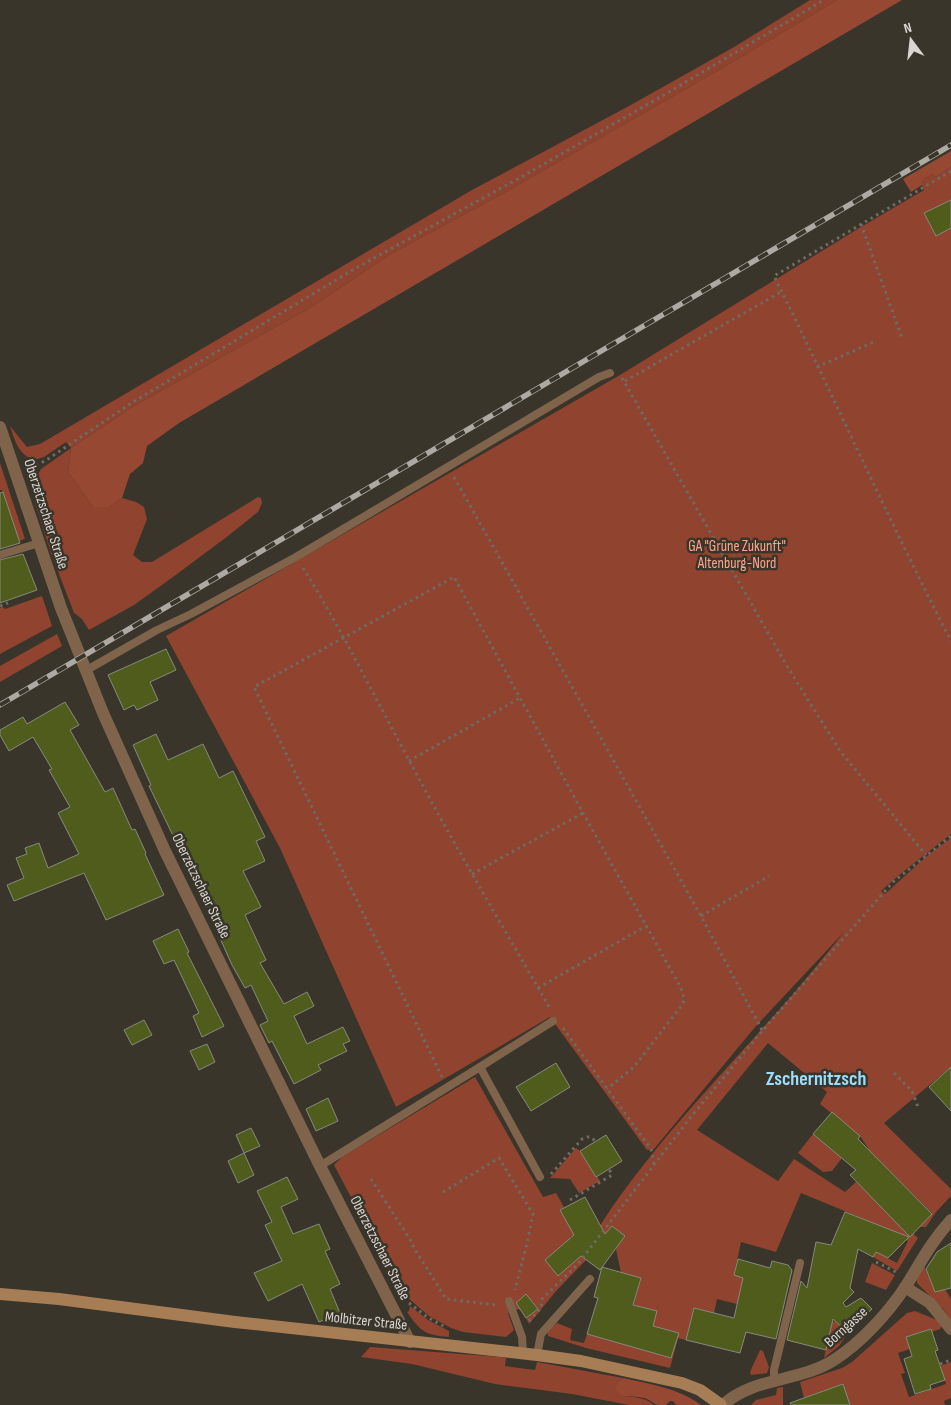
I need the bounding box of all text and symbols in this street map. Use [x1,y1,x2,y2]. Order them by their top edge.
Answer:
north arrow [886,15,936,65]
text: N [902,19,914,37]
street label: Oberzetzschaer Straße [19,457,73,571]
park label: GA "Grüne Zukunft" Altenburg-Nord [688,537,786,573]
street label: Oberzetzschaer Straße [167,830,235,942]
district label: Zschernitzsch [766,1067,866,1091]
street label: Oberzetzschaer Straße [346,1193,414,1303]
street label: Borngasse [820,1303,872,1351]
street label: Molbitzer Straße [324,1307,408,1335]

